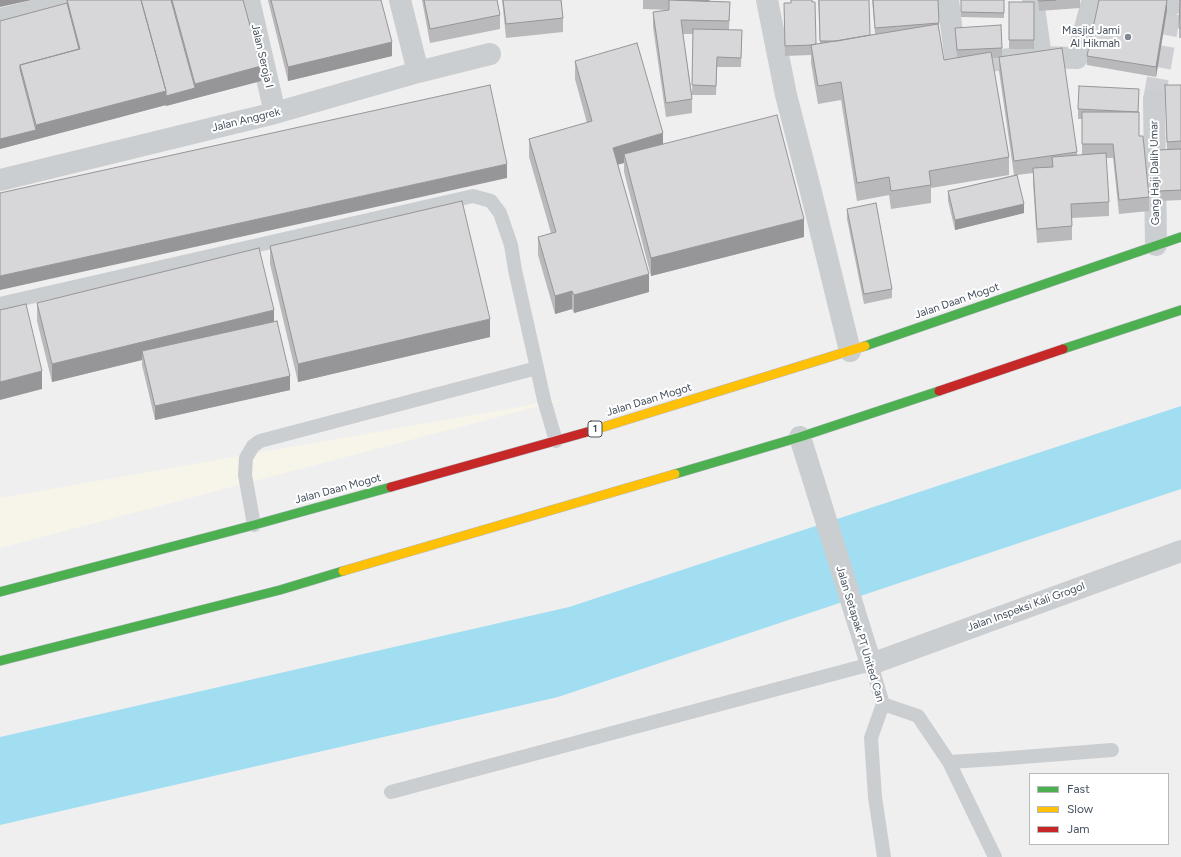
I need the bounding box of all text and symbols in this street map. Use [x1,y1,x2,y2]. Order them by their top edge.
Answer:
street label: Jalan Seroja I [248,23,276,89]
place label: Masjid Jami Al Hikmah [1062,24,1120,50]
marker: Masjid Jami Al Hikmah [1123,32,1133,42]
street label: Jalan Anggrek [211,105,281,135]
street label: Gang Haji Dalih Umar [1147,120,1163,226]
street label: Jalan Daan Mogot [913,280,1001,322]
street label: Jalan Daan Mogot [605,381,693,419]
road number: 1 [588,421,602,437]
street label: Jalan Daan Mogot [294,471,382,507]
street label: Jalan Setapak PT United Can [833,564,887,704]
street label: Jalan Inspeksi Kali Grogol [965,580,1087,634]
legend [1029,773,1169,845]
text: Fast [1067,782,1090,796]
text: Slow [1067,802,1093,816]
text: Jam [1067,822,1090,836]

